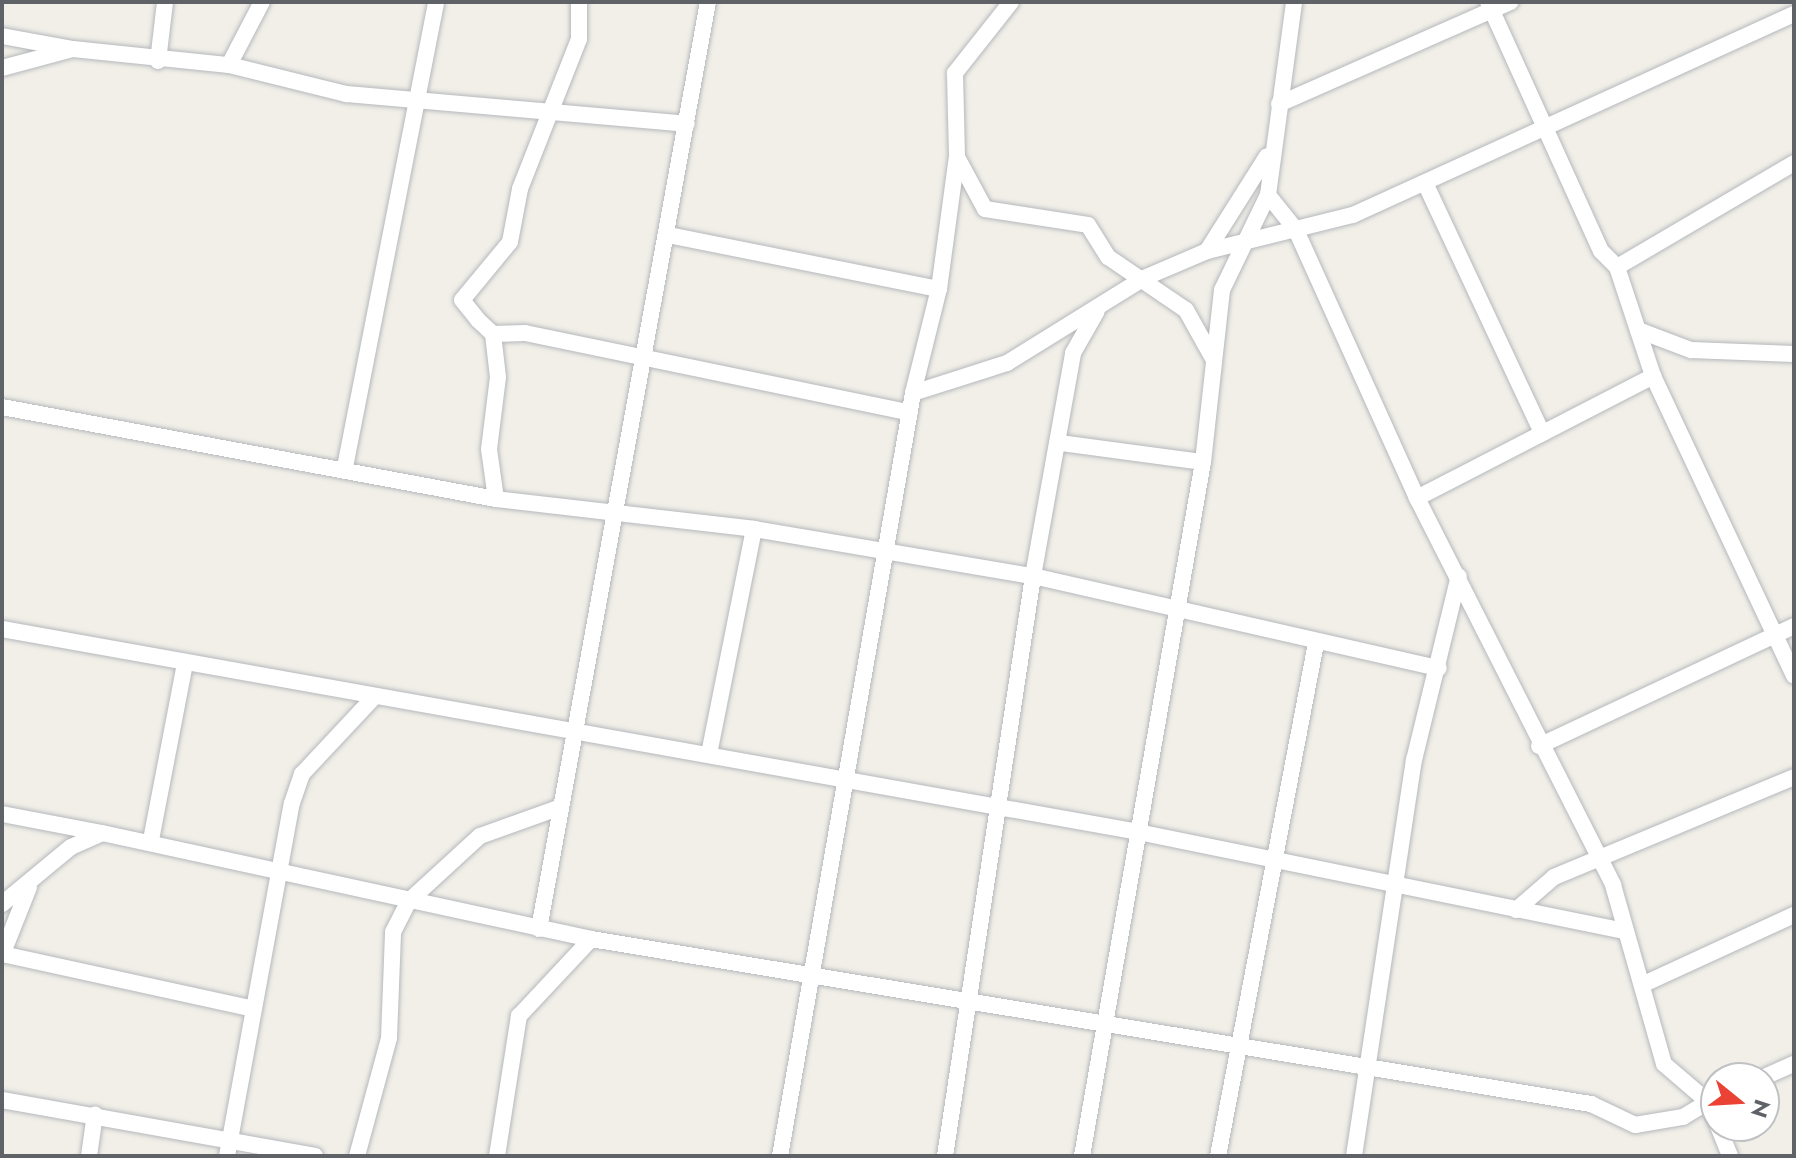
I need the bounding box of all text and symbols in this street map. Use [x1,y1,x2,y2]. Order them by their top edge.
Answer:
north arrow [1700,1062,1780,1142]
text: N [1743,1096,1779,1122]

